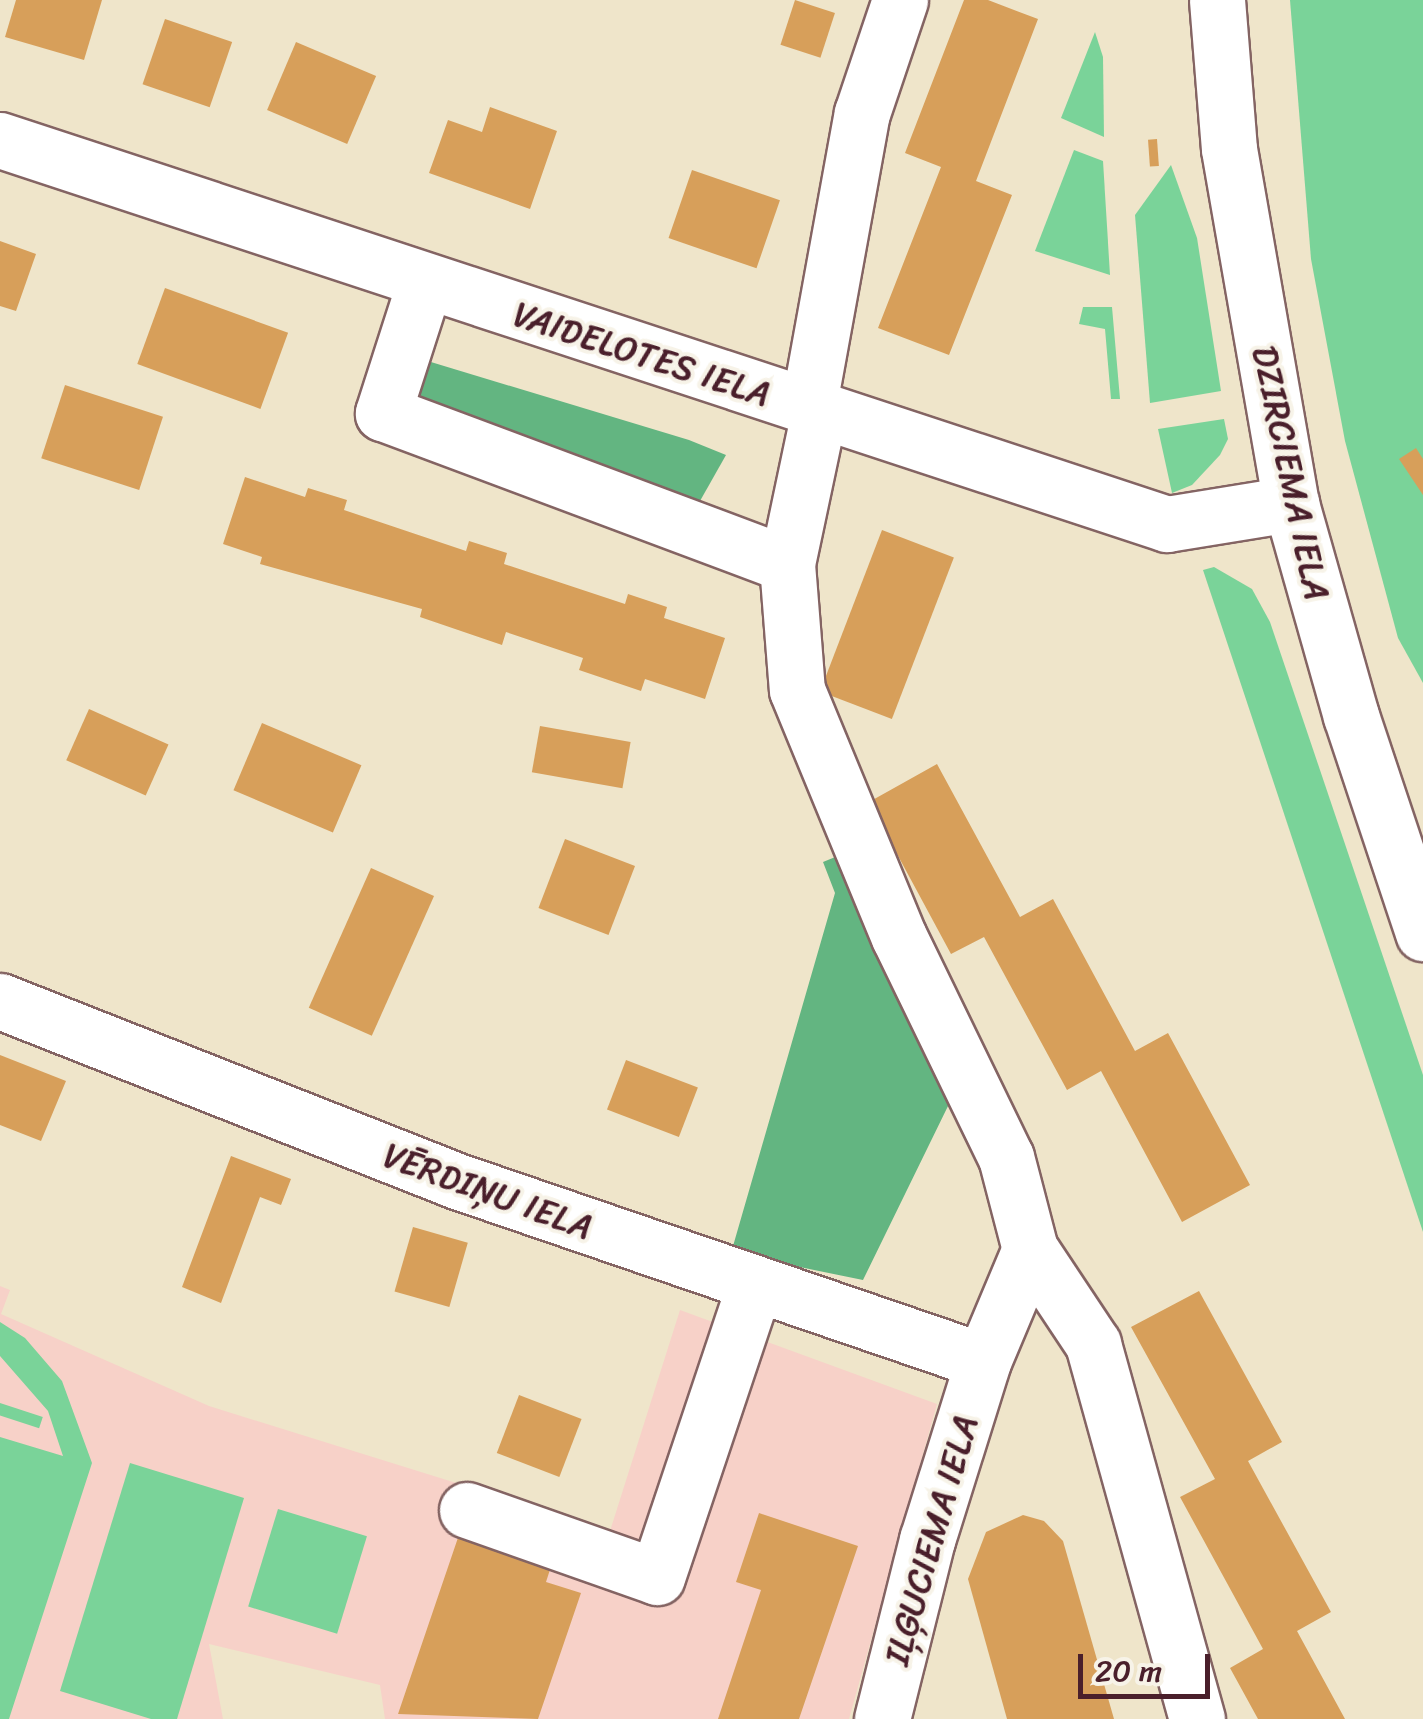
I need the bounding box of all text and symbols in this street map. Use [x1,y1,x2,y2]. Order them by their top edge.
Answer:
street label: VAIDELOTES IELA [507,292,777,416]
street label: DZIRCIEMA IELA [1243,340,1339,606]
street label: VĒRDIŅU IELA [376,1133,600,1249]
street label: IĻĢUCIEMA IELA [875,1409,987,1671]
scale bar [1083,1634,1216,1696]
text: 20 m [1095,1644,1162,1698]

